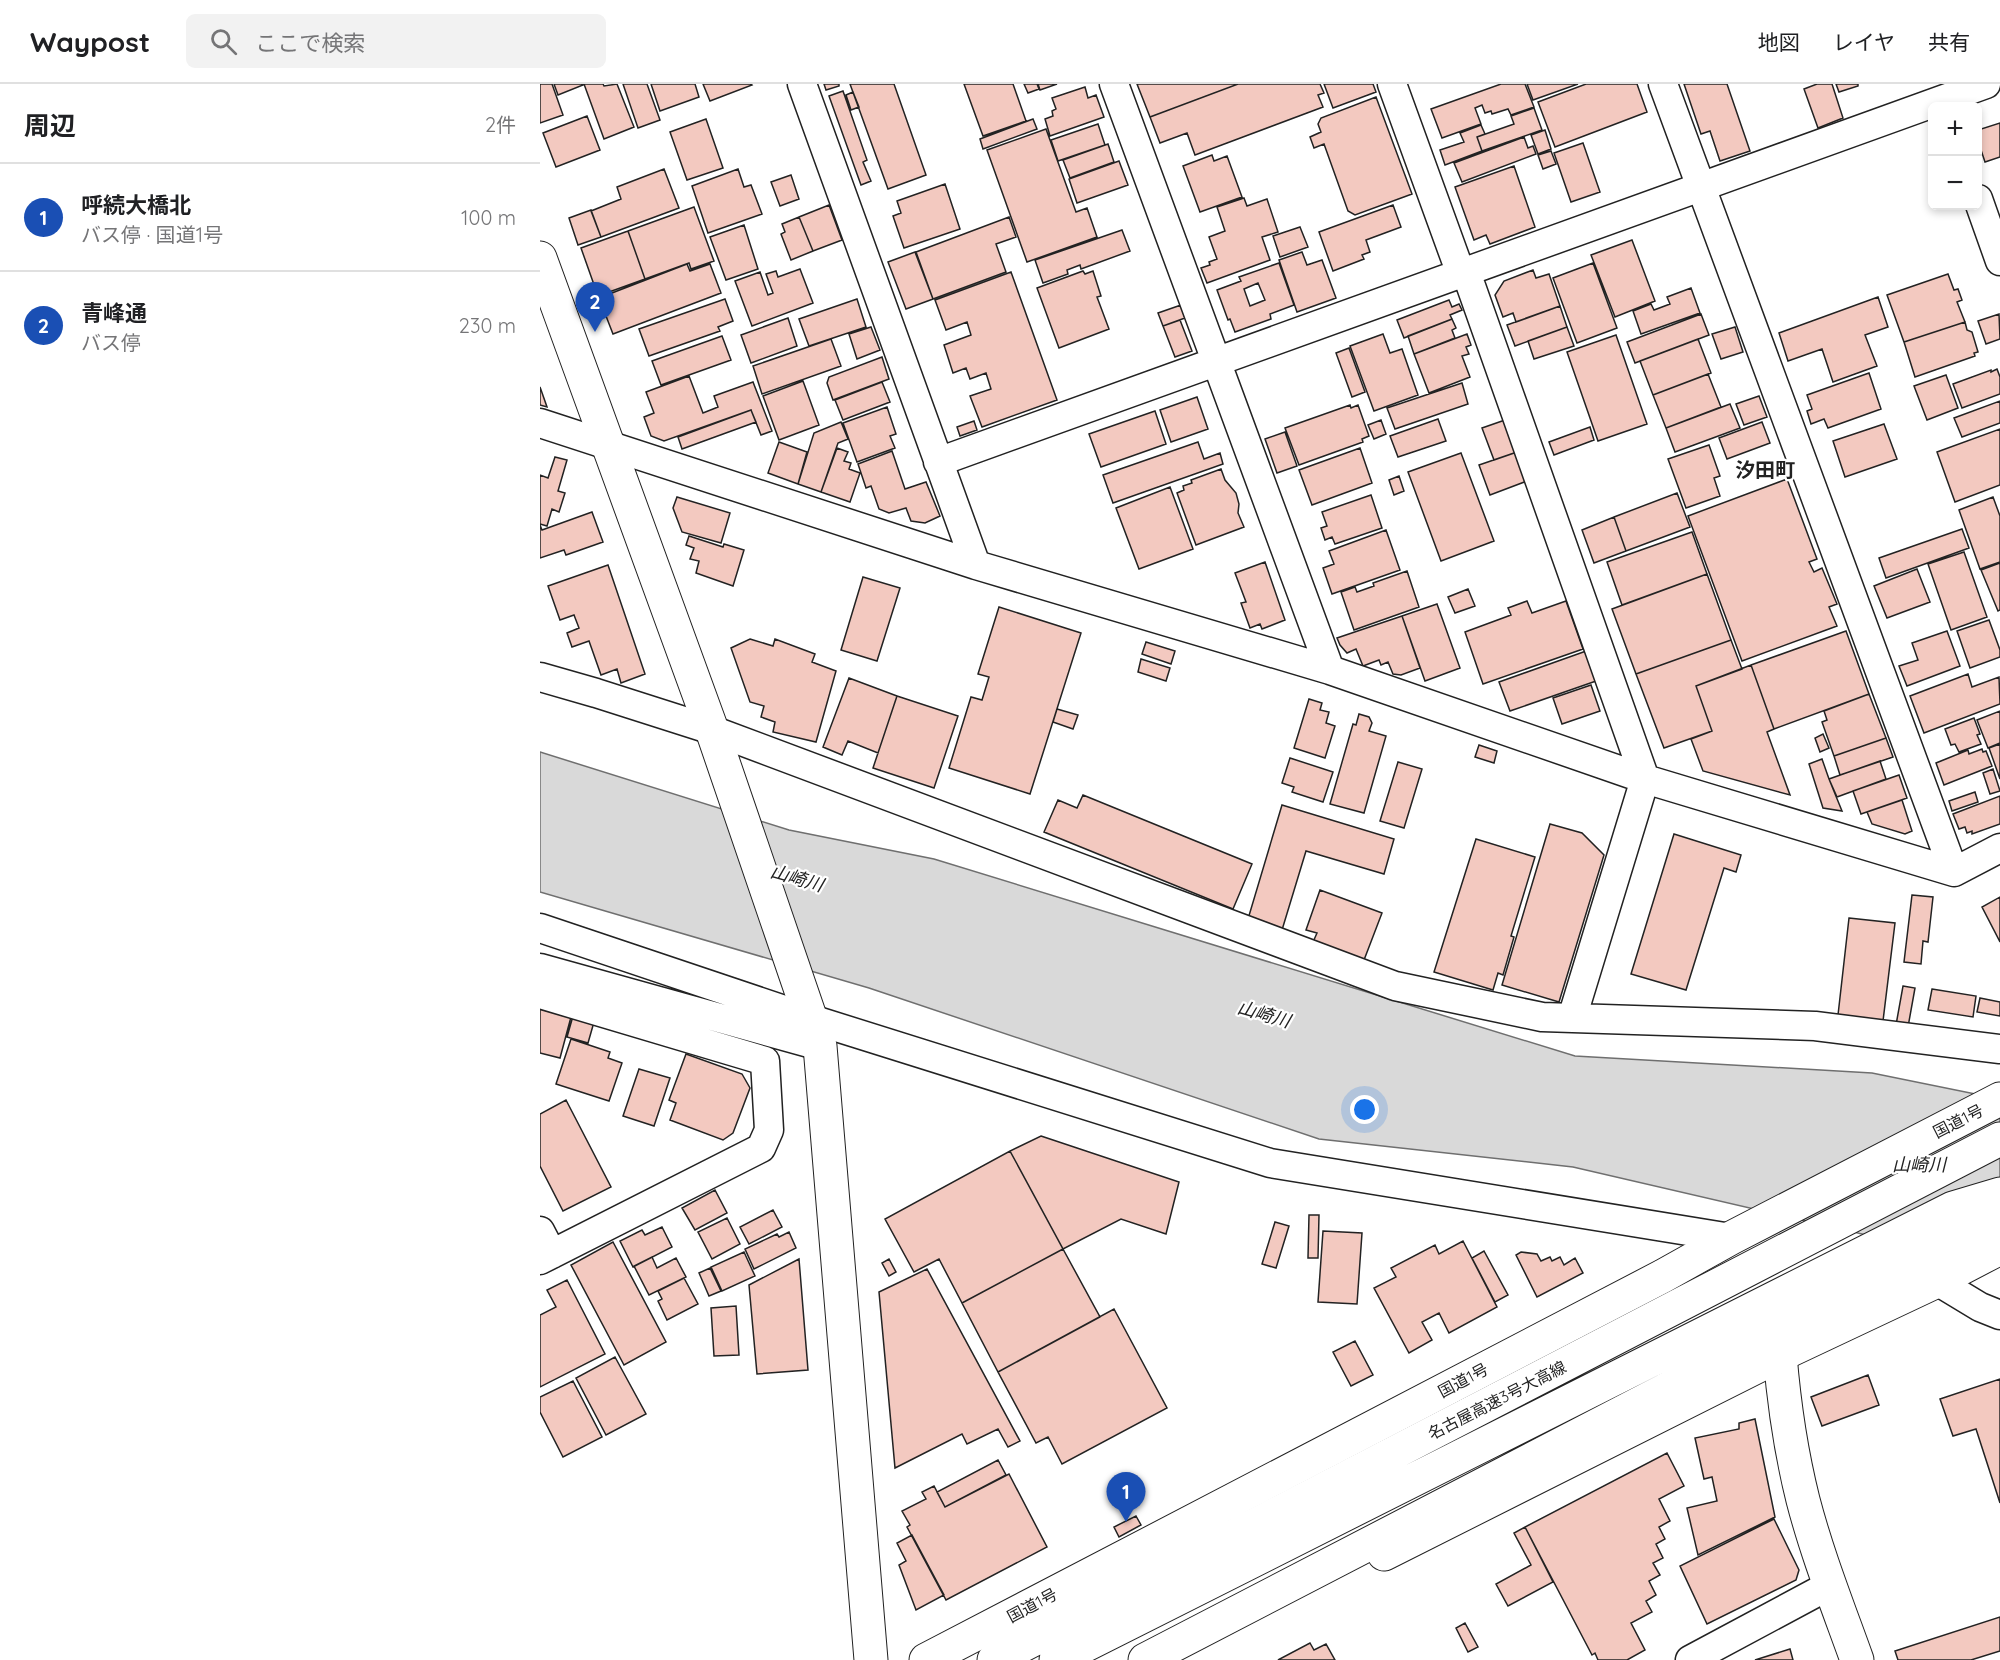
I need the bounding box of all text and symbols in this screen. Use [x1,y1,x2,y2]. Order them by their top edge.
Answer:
search box [186,14,606,68]
text: Waypost [30,24,150,59]
icon: search [207,25,240,58]
text: ここで検索 [255,29,365,57]
text: 地図 [1758,29,1800,55]
text: レイヤ [1833,29,1895,55]
text: 共有 [1928,29,1970,55]
map controls [1928,102,1982,210]
button: + [1928,102,1982,156]
text: 周辺 [24,109,76,142]
text: 2件 [485,112,516,137]
button: − [1928,156,1982,210]
text: 呼続大橋北 [81,191,191,219]
text: 1 [40,205,47,230]
text: 100 m [461,205,516,230]
text: バス停 · 国道1号 [81,222,223,247]
pin: 2 [576,282,614,332]
text: 青峰通 [81,299,147,327]
text: 2 [38,313,49,338]
text: 230 m [459,313,516,338]
text: バス停 [81,330,141,355]
district label: 汐田町 [1735,457,1795,482]
water label: 山崎川 [768,860,828,897]
water label: 山崎川 [1235,996,1295,1033]
your location [1350,1095,1379,1124]
street label: 国道1号 [1929,1100,1987,1142]
water label: 山崎川 [1892,1153,1948,1176]
street label: 名古屋高速3号大高線 [1425,1356,1569,1444]
street label: 国道1号 [1435,1359,1491,1401]
pin: 1 [1106,1472,1146,1522]
street label: 国道1号 [1004,1584,1060,1626]

